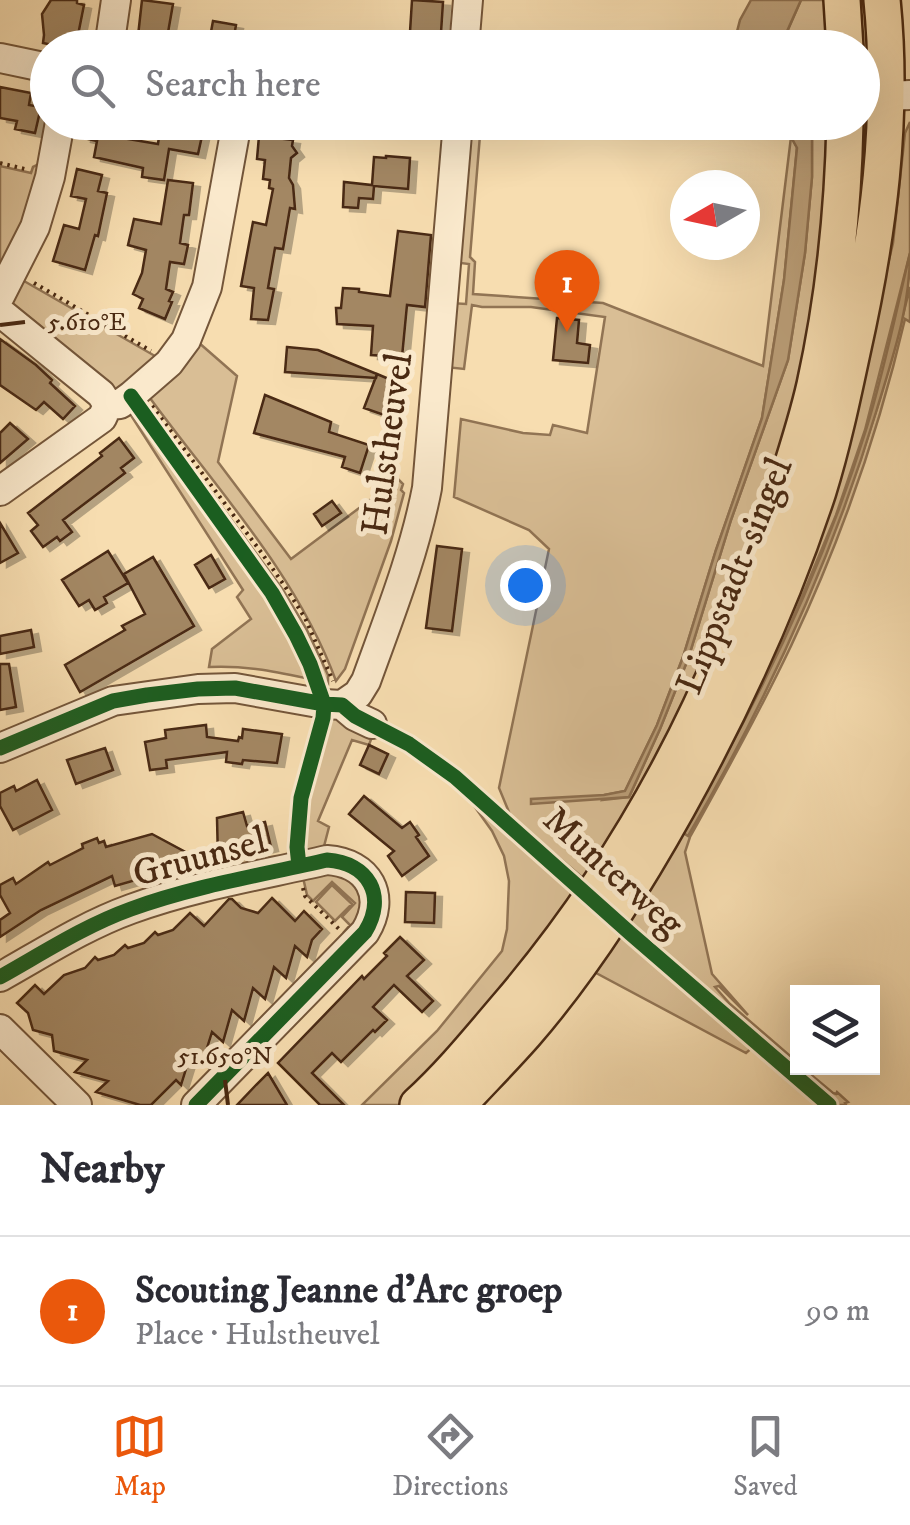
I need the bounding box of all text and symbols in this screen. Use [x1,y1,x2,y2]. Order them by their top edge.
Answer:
search box [30,30,880,140]
icon: search [65,58,120,113]
text: Search here [145,61,321,109]
north arrow [670,170,760,260]
pin: 1 [534,250,600,332]
text: 5.610°E [48,307,126,338]
street label: Hulstheuvel [351,349,425,538]
street label: Lippstadt-singel [666,450,804,701]
your location [500,560,551,611]
street label: Munterweg [533,796,694,948]
street label: Gruunsel [128,817,273,899]
map controls [790,985,880,1075]
button: layers [790,985,880,1075]
text: 51.650°N [178,1041,272,1072]
text: Nearby [40,1144,164,1196]
text: Scouting Jeanne d'Arc groep [135,1267,562,1315]
text: 1 [67,1291,78,1331]
text: 90 m [806,1291,870,1331]
text: Place · Hulstheuvel [135,1315,380,1355]
tab: Map [112,1409,167,1504]
tab: Directions [392,1409,508,1504]
tab: Saved [733,1409,798,1504]

